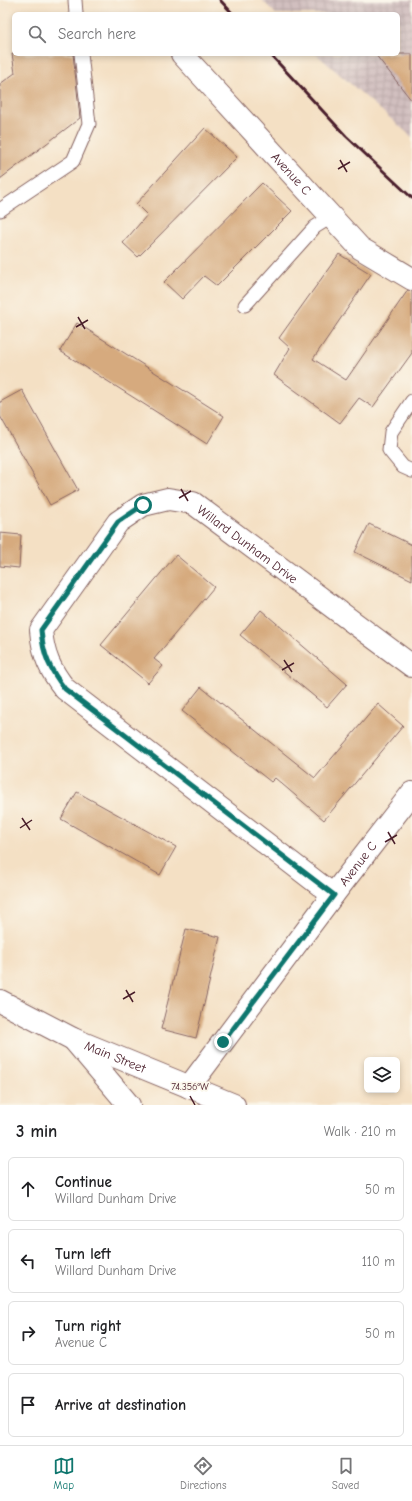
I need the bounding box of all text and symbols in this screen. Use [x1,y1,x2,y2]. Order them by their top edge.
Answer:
search box [12,12,400,56]
icon: search [26,23,48,45]
text: Search here [58,25,136,43]
street label: Avenue C [268,149,315,198]
route start [134,496,152,514]
street label: Willard Dunham Drive [195,501,301,586]
street label: Avenue C [336,838,379,889]
route end [214,1033,232,1051]
street label: Main Street [83,1037,149,1076]
map controls [364,1057,400,1093]
button: layers [364,1057,400,1093]
text: 74.356°W [171,1081,209,1093]
text: 3 min [16,1122,57,1141]
text: Walk · 210 m [324,1124,396,1139]
text: Continue [55,1173,112,1191]
icon: ahead [17,1178,39,1200]
text: 50 m [365,1182,395,1197]
text: Willard Dunham Drive [55,1191,176,1206]
text: Turn left [55,1245,111,1263]
icon: left [17,1250,39,1272]
text: 110 m [362,1254,395,1269]
text: Willard Dunham Drive [55,1263,176,1278]
text: Turn right [55,1317,121,1335]
icon: right [17,1322,39,1344]
text: 50 m [365,1326,395,1341]
text: Avenue C [55,1335,107,1350]
icon: arrive [17,1394,39,1416]
text: Arrive at destination [55,1396,186,1414]
tab: Map [53,1455,75,1492]
tab: Directions [180,1455,227,1492]
tab: Saved [332,1455,359,1492]

